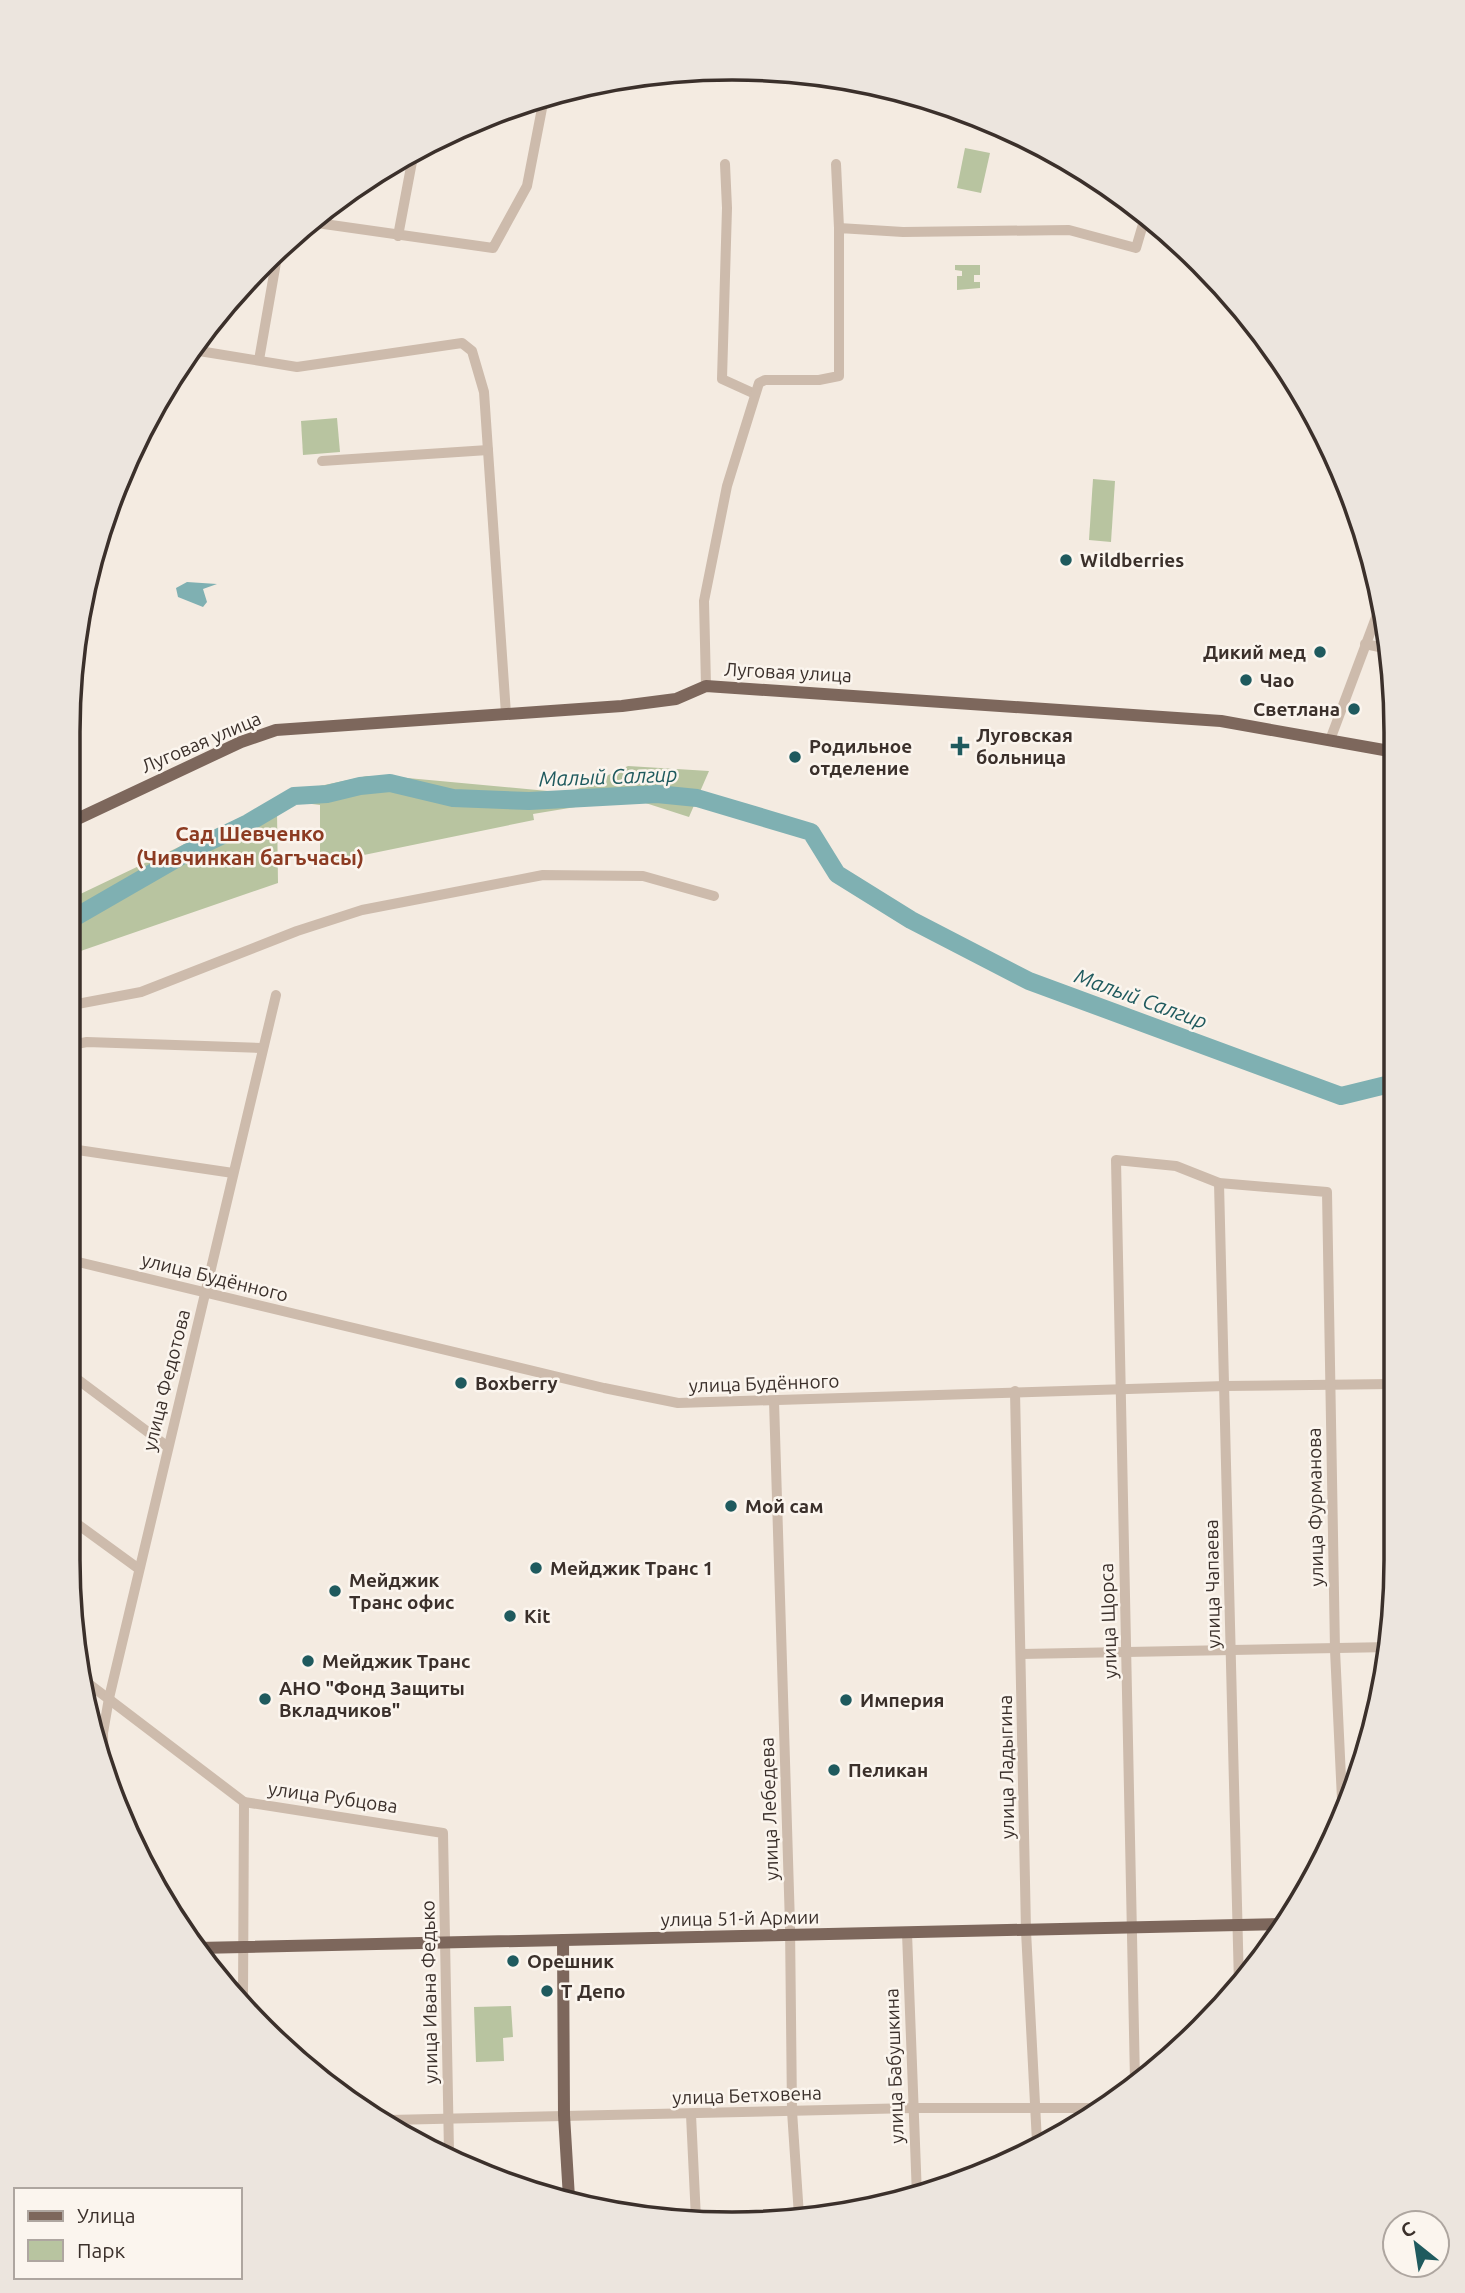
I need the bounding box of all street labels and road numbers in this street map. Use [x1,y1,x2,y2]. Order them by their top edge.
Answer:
street label: Луговая улица [724,658,852,686]
street label: Луговая улица [138,707,264,777]
street label: улица Будённого [139,1248,291,1306]
street label: улица Федотова [138,1307,194,1453]
street label: улица Будённого [688,1369,840,1397]
street label: улица Фурманова [1303,1427,1327,1587]
street label: улица Чапаева [1200,1519,1224,1649]
street label: улица Щорса [1095,1563,1121,1679]
street label: улица Ладыгина [994,1695,1018,1839]
street label: улица Лебедева [756,1737,782,1881]
street label: улица Рубцова [267,1777,399,1817]
street label: улица Ивана Федько [416,1900,442,2084]
street label: улица 51-й Армии [660,1906,820,1930]
street label: улица Бабушкина [880,1988,908,2144]
street label: улица Бетховена [672,2081,822,2109]

